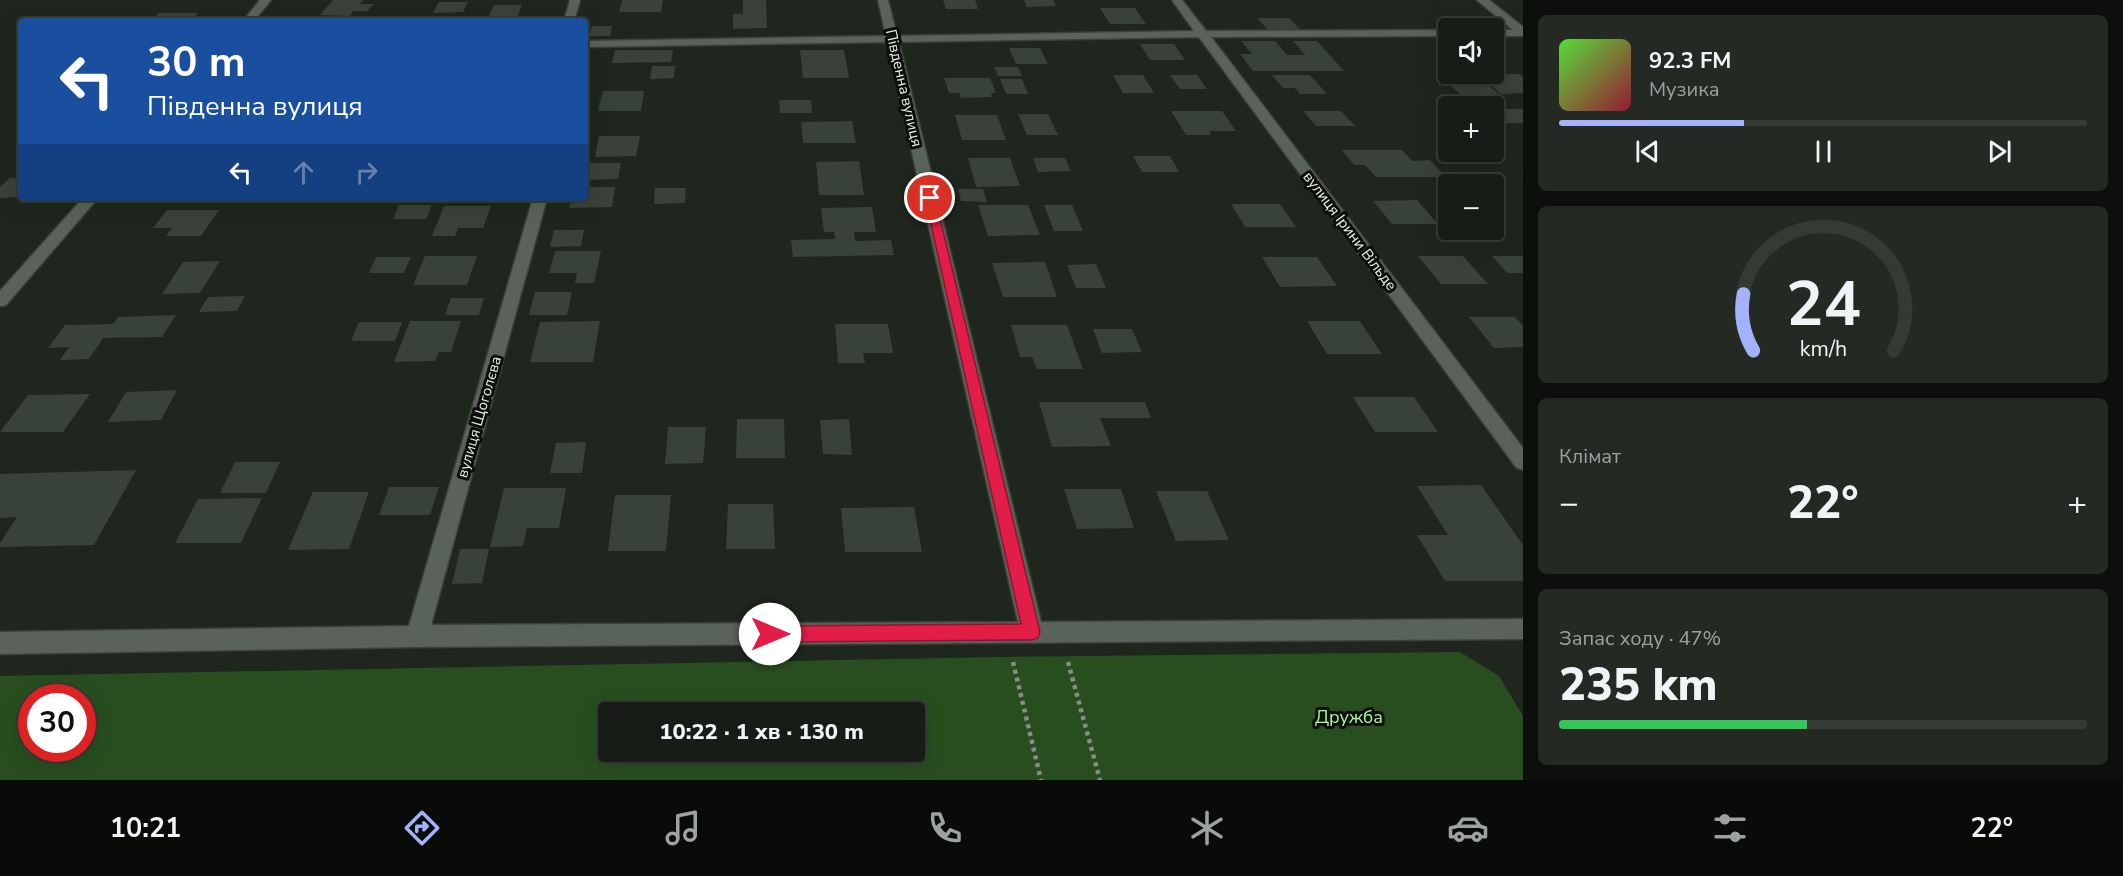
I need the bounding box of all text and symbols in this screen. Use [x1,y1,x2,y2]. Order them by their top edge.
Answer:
map controls [1438,18,1504,240]
button: sound [1438,18,1504,84]
street label: Південна вулиця [881,27,927,149]
text: 30 m [147,34,246,91]
icon: left [48,42,126,120]
text: 92.3 FM [1649,46,1731,76]
text: Музика [1649,76,1719,103]
text: Південна вулиця [147,88,363,125]
button: + [1438,96,1504,162]
icon: previous [1631,135,1664,168]
icon: pause [1807,135,1840,168]
icon: next [1983,135,2016,168]
icon: left [224,156,257,189]
icon: ahead [287,156,320,189]
icon: right [350,156,383,189]
street label: вулиця Ірини Вільде [1299,167,1401,295]
pin [904,172,955,223]
button: − [1438,174,1504,240]
icon: arrive [913,181,946,214]
text: 24 [1786,263,1860,348]
text: km/h [1799,335,1847,365]
street label: вулиця Щоголєва [452,354,506,480]
text: Клімат [1559,443,1621,470]
text: 22° [1787,473,1859,534]
text: − [1559,481,1579,526]
text: + [2067,481,2087,526]
position arrow [738,602,802,666]
text: Запас ходу · 47% [1559,625,1721,652]
text: 235 km [1559,655,1718,716]
speed limit sign: 30 [18,684,96,762]
park label: Дружба [1315,705,1383,729]
text: 10:22 · 1 хв · 130 m [659,717,864,747]
icon: directions [401,807,443,849]
icon: music [662,807,704,849]
icon: phone [924,807,966,849]
icon: climate [1186,807,1228,849]
icon: car [1447,807,1489,849]
icon: filters [1709,807,1751,849]
text: 10:21 [110,810,181,847]
text: 22° [1970,810,2013,847]

